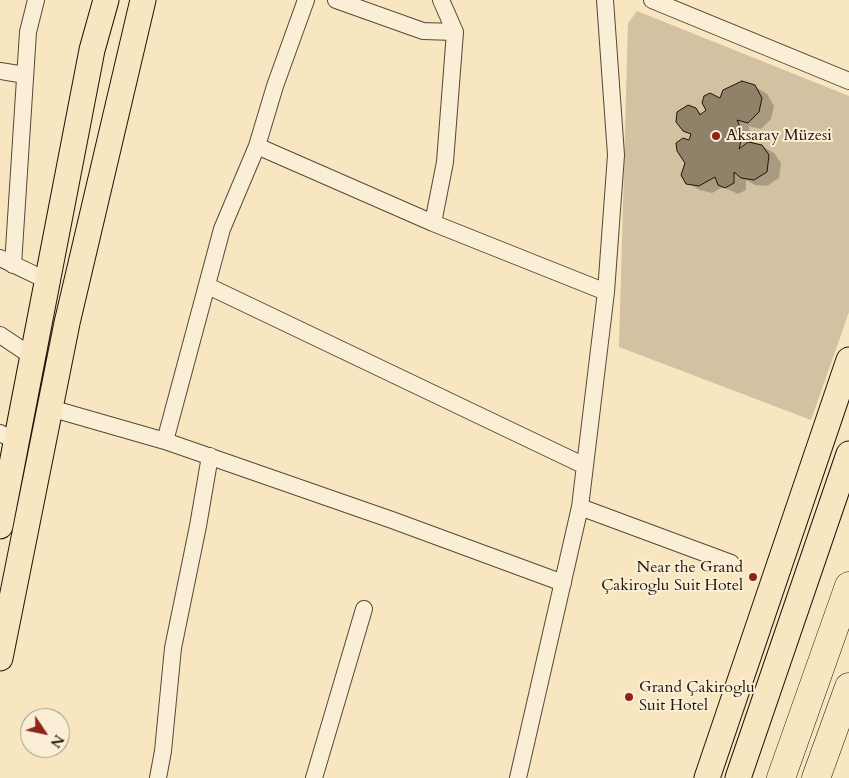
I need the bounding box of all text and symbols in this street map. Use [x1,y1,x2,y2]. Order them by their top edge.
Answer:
place label: Aksaray Müzesi [726,126,832,146]
marker: Aksaray Müzesi [710,130,722,142]
place label: Near the Grand Çakiroglu Suit Hotel [601,558,743,596]
marker: Near the Grand Çakiroglu Suit Hotel [747,571,759,583]
place label: Grand Çakiroglu Suit Hotel [639,678,755,716]
marker: Grand Çakiroglu Suit Hotel [623,691,635,703]
north arrow [20,708,70,758]
text: N [46,731,68,751]

